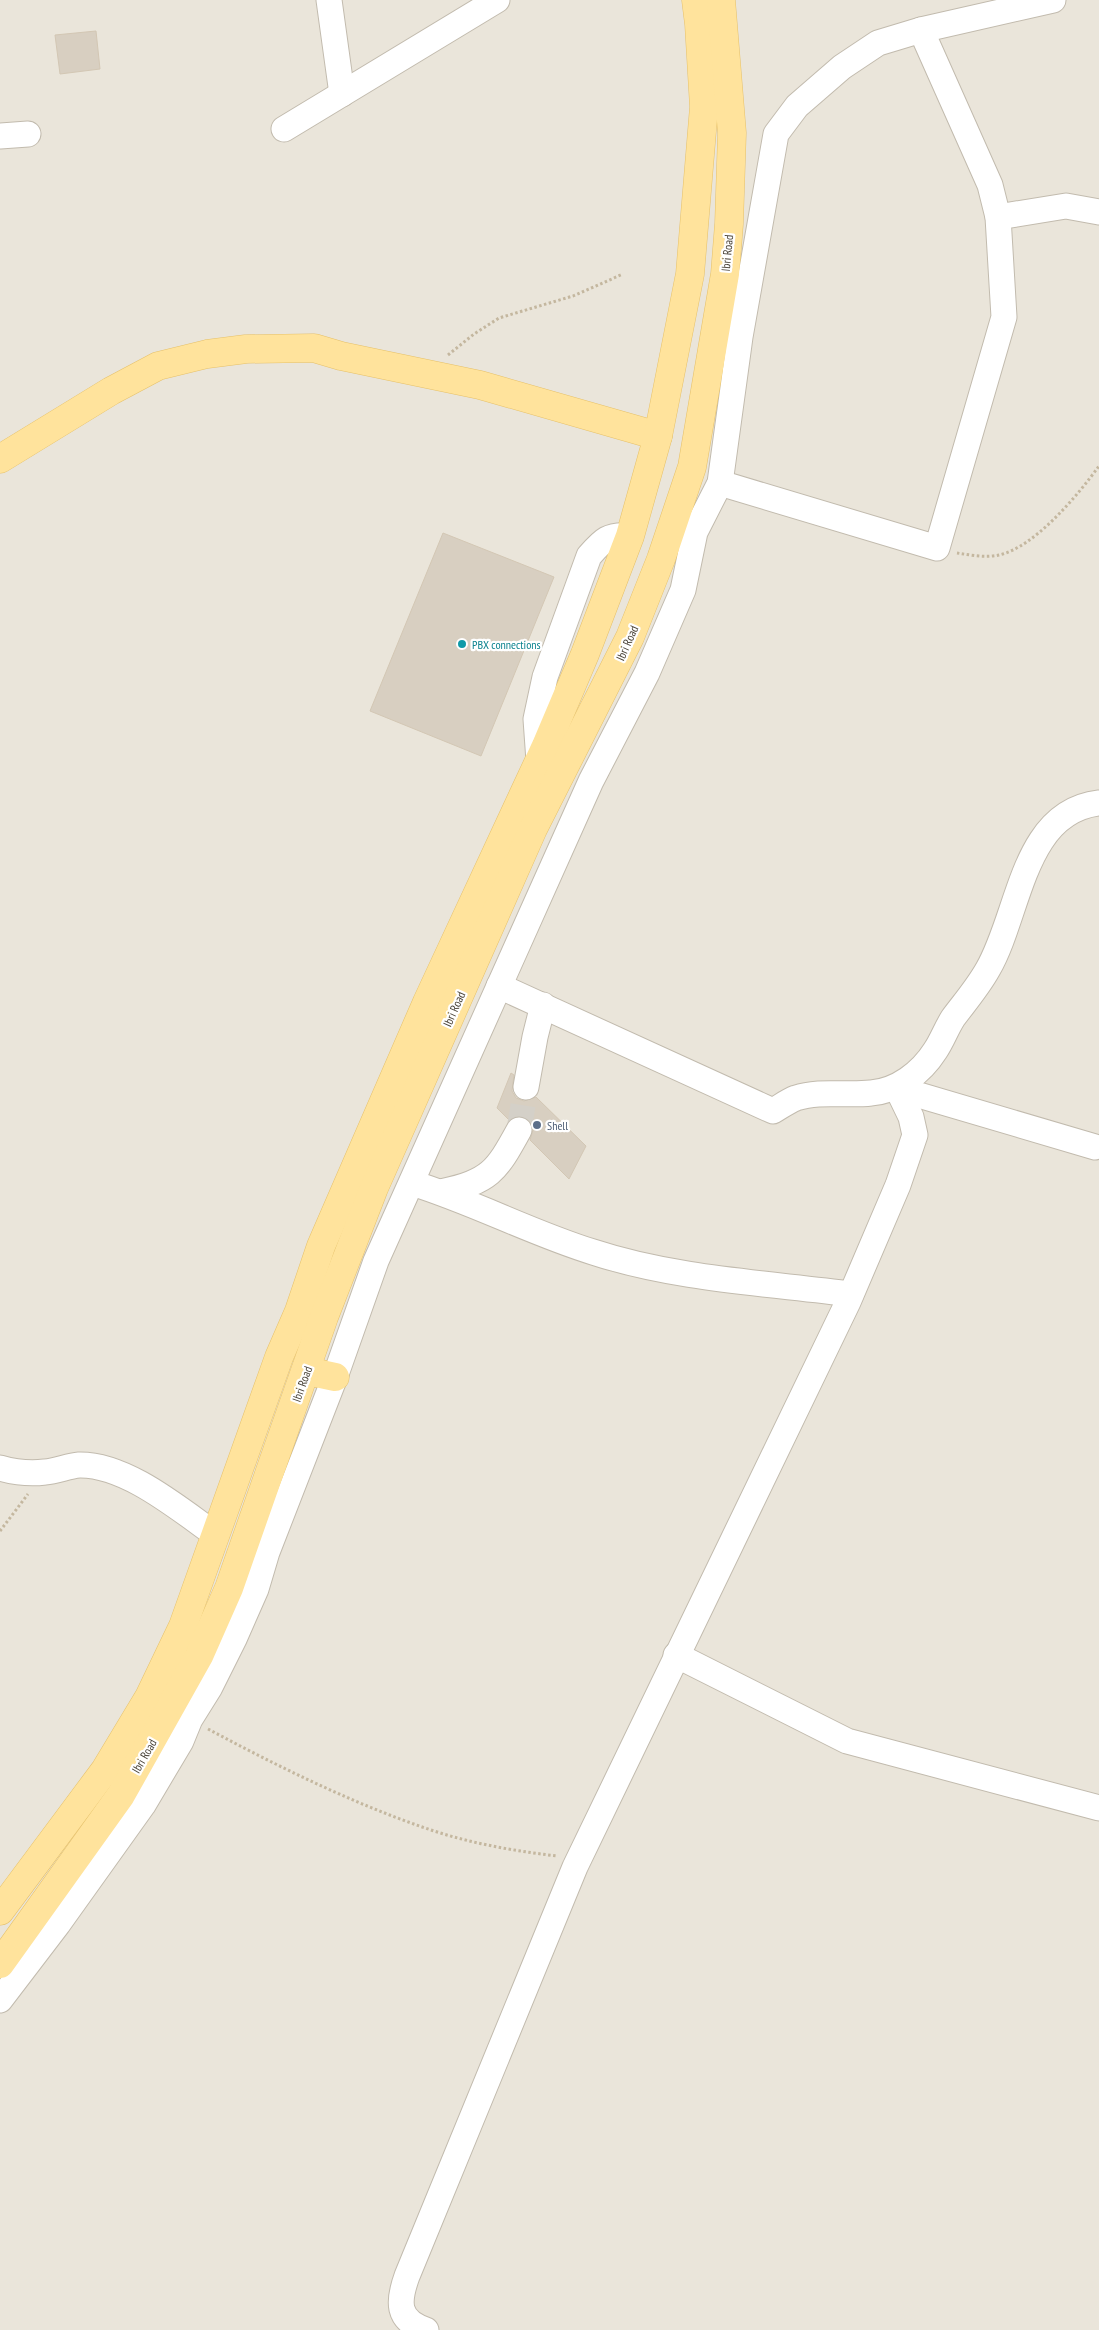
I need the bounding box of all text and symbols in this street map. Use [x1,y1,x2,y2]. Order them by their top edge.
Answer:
street label: Ibri Road [718,234,736,272]
street label: Ibri Road [613,623,641,663]
place label: PBX connections [472,637,541,652]
marker: PBX connections [456,638,468,650]
street label: Ibri Road [440,989,468,1029]
place label: Shell [547,1118,568,1133]
marker: Shell [531,1119,543,1131]
street label: Ibri Road [289,1364,315,1404]
street label: Ibri Road [128,1736,160,1776]

